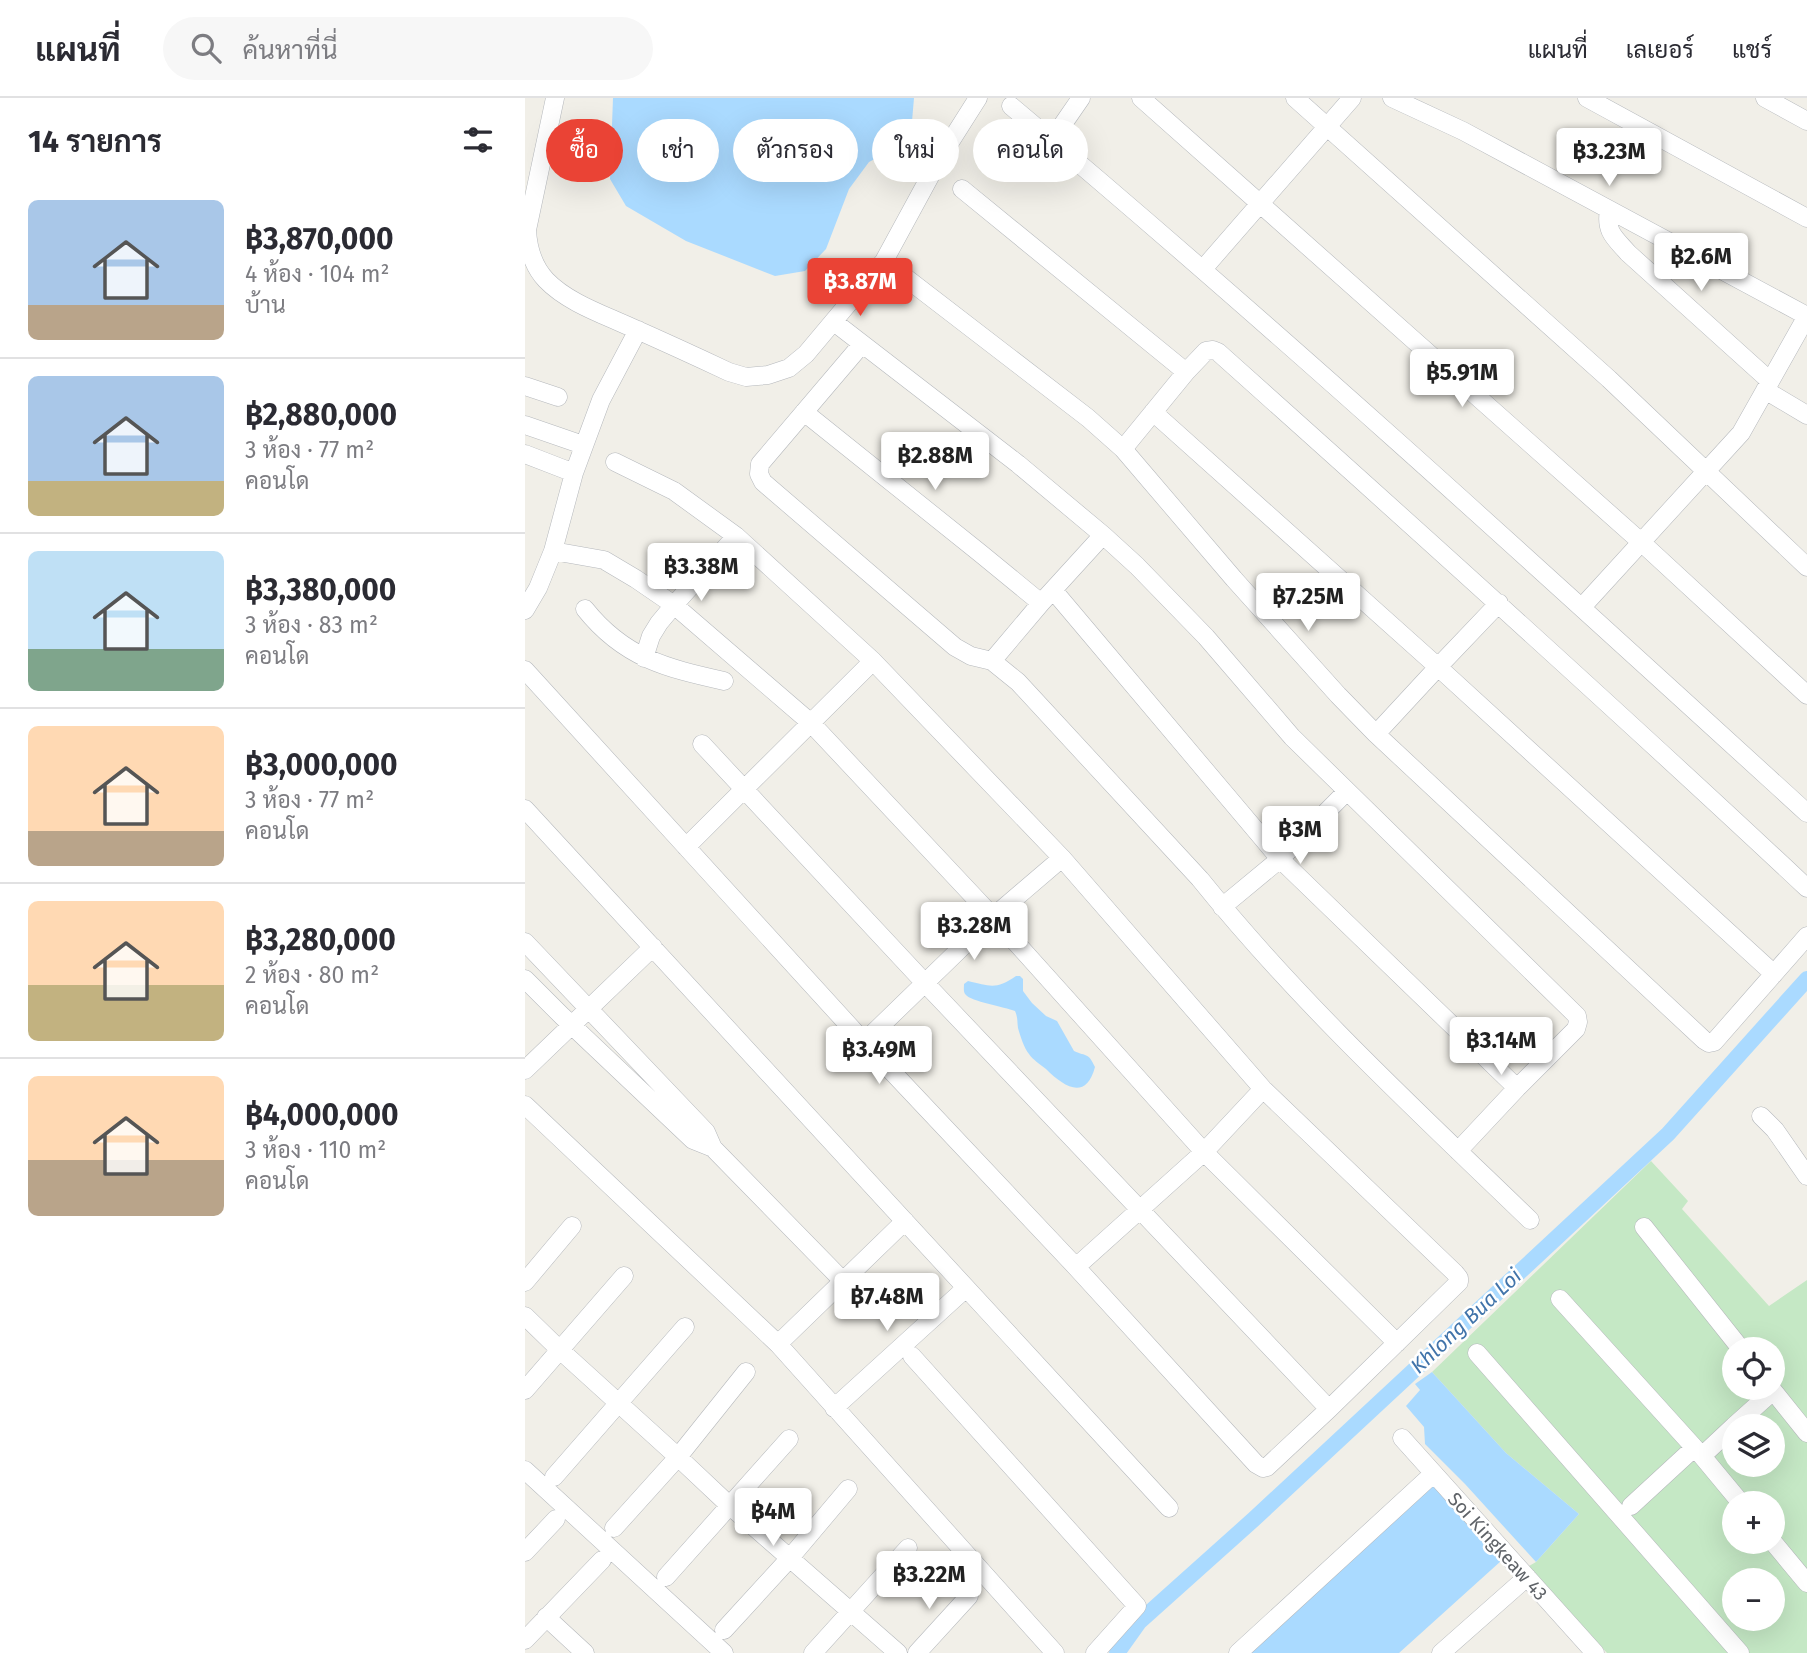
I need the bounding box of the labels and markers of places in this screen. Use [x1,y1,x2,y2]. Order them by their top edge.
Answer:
pin: ฿3.23M [1552,129,1666,188]
pin: ฿2.6M [1652,234,1750,293]
pin: ฿3.87M [803,258,917,318]
pin: ฿5.91M [1405,350,1519,409]
pin: ฿2.88M [878,432,992,492]
pin: ฿3.38M [644,544,758,603]
pin: ฿7.25M [1251,574,1365,633]
pin: ฿3M [1266,806,1334,866]
pin: ฿3.28M [917,902,1031,962]
pin: ฿3.14M [1444,1018,1558,1077]
pin: ฿3.49M [822,1026,936,1086]
pin: ฿7.48M [830,1274,944,1333]
pin: ฿4M [739,1488,807,1548]
pin: ฿3.22M [872,1552,986,1611]

